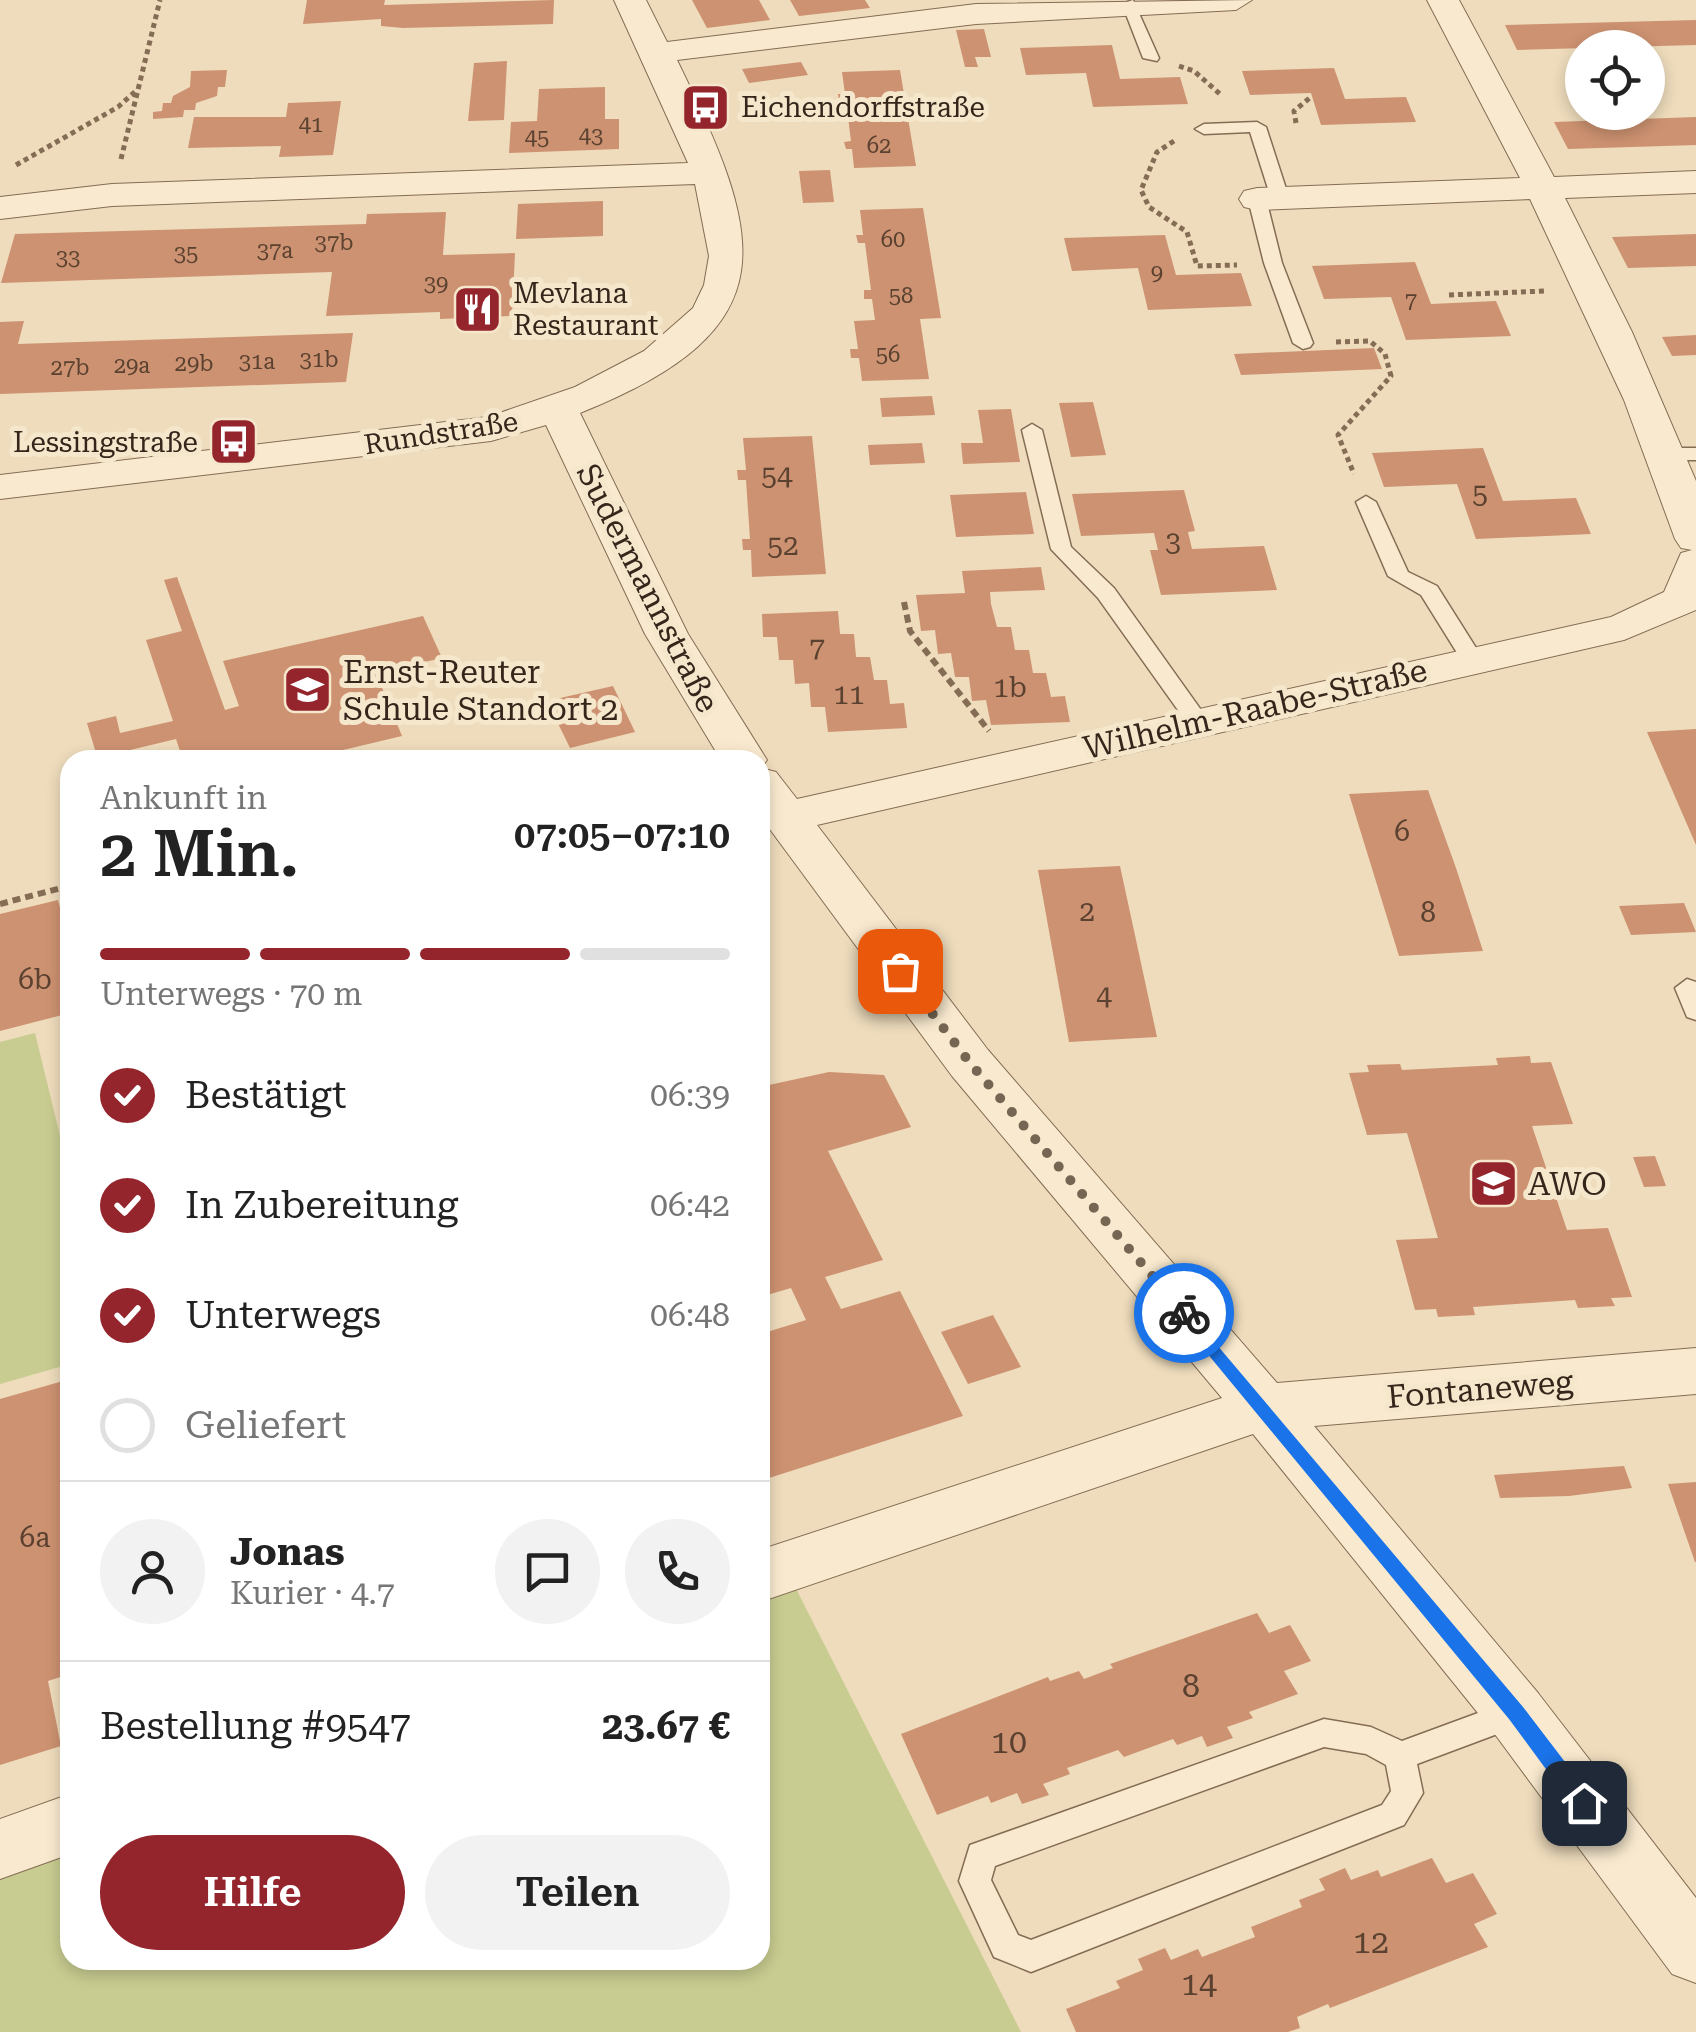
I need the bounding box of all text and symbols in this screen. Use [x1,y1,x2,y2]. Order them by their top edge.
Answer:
map controls [1565,30,1665,130]
button: locate [1565,30,1665,130]
bus stop icon: Eichendorffstraße [680,81,732,133]
place label: Eichendorffstraße [741,91,985,124]
house number: 41 [299,112,323,137]
house number: 43 [579,123,603,148]
house number: 45 [525,125,549,150]
house number: 62 [867,133,891,158]
house number: 60 [881,227,905,252]
house number: 37b [315,230,353,255]
house number: 37a [257,238,293,263]
house number: 35 [174,241,198,266]
house number: 33 [56,245,80,270]
house number: 9 [1151,260,1163,285]
house number: 39 [424,271,448,296]
place label: Mevlana Restaurant [513,277,658,342]
restaurant icon: Mevlana Restaurant [452,283,504,335]
house number: 58 [889,283,913,308]
house number: 7 [1405,288,1417,313]
house number: 56 [876,342,900,367]
house number: 31b [300,347,338,372]
house number: 31a [239,349,275,374]
house number: 29b [175,351,213,376]
house number: 29a [114,353,150,378]
house number: 27b [51,355,89,380]
street label: Rundstraße [362,405,520,461]
bus stop icon: Lessingstraße [207,416,259,468]
place label: Lessingstraße [13,426,198,459]
street label: Sudermannstraße [569,457,727,719]
house number: 54 [761,459,793,492]
house number: 5 [1472,477,1488,510]
house number: 3 [1165,525,1181,558]
house number: 52 [767,529,799,562]
house number: 7 [809,631,825,664]
street label: Wilhelm-Raabe-Straße [1079,651,1431,767]
place label: Ernst-Reuter Schule Standort 2 [343,653,618,728]
school or university icon: Ernst-Reuter Schule Standort 2 [282,664,334,716]
house number: 1b [993,671,1027,704]
house number: 11 [833,678,865,711]
text: Ankunft in [100,779,267,817]
text: 07:05–07:10 [514,813,730,857]
house number: 6 [1394,815,1410,848]
text: 2 Min. [100,816,299,892]
house number: 2 [1079,895,1095,928]
house number: 8 [1420,896,1436,929]
pin [858,929,943,1014]
icon: bag [873,944,928,999]
house number: 6b [18,963,52,996]
text: Unterwegs · 70 m [100,975,363,1013]
house number: 4 [1096,979,1112,1012]
icon: check [100,1068,155,1123]
text: Bestätigt [185,1073,346,1117]
text: 06:39 [650,1076,730,1114]
school or university icon: AWO [1467,1158,1519,1210]
place label: AWO [1528,1165,1607,1203]
icon: check [100,1178,155,1233]
text: In Zubereitung [185,1183,458,1227]
text: 06:42 [650,1186,730,1224]
courier [1134,1263,1234,1363]
icon: bike [1157,1286,1212,1341]
icon: check [100,1288,155,1343]
text: Unterwegs [185,1293,381,1337]
text: 06:48 [650,1296,730,1334]
street label: Fontaneweg [1385,1362,1575,1416]
text: Geliefert [185,1403,346,1447]
button: person [100,1519,205,1624]
button: chat [495,1519,600,1624]
button: phone [625,1519,730,1624]
house number: 6a [20,1521,50,1554]
text: Jonas [230,1530,345,1574]
text: Kurier · 4.7 [230,1574,395,1612]
house number: 8 [1182,1667,1200,1705]
text: Bestellung #9547 [100,1704,411,1748]
text: 23.67 € [602,1704,730,1748]
house number: 10 [991,1723,1027,1761]
pin [1542,1761,1627,1846]
icon: home [1557,1776,1612,1831]
button: Hilfe [100,1835,405,1950]
button: Teilen [425,1835,730,1950]
house number: 12 [1353,1923,1389,1961]
house number: 14 [1181,1965,1217,2003]

